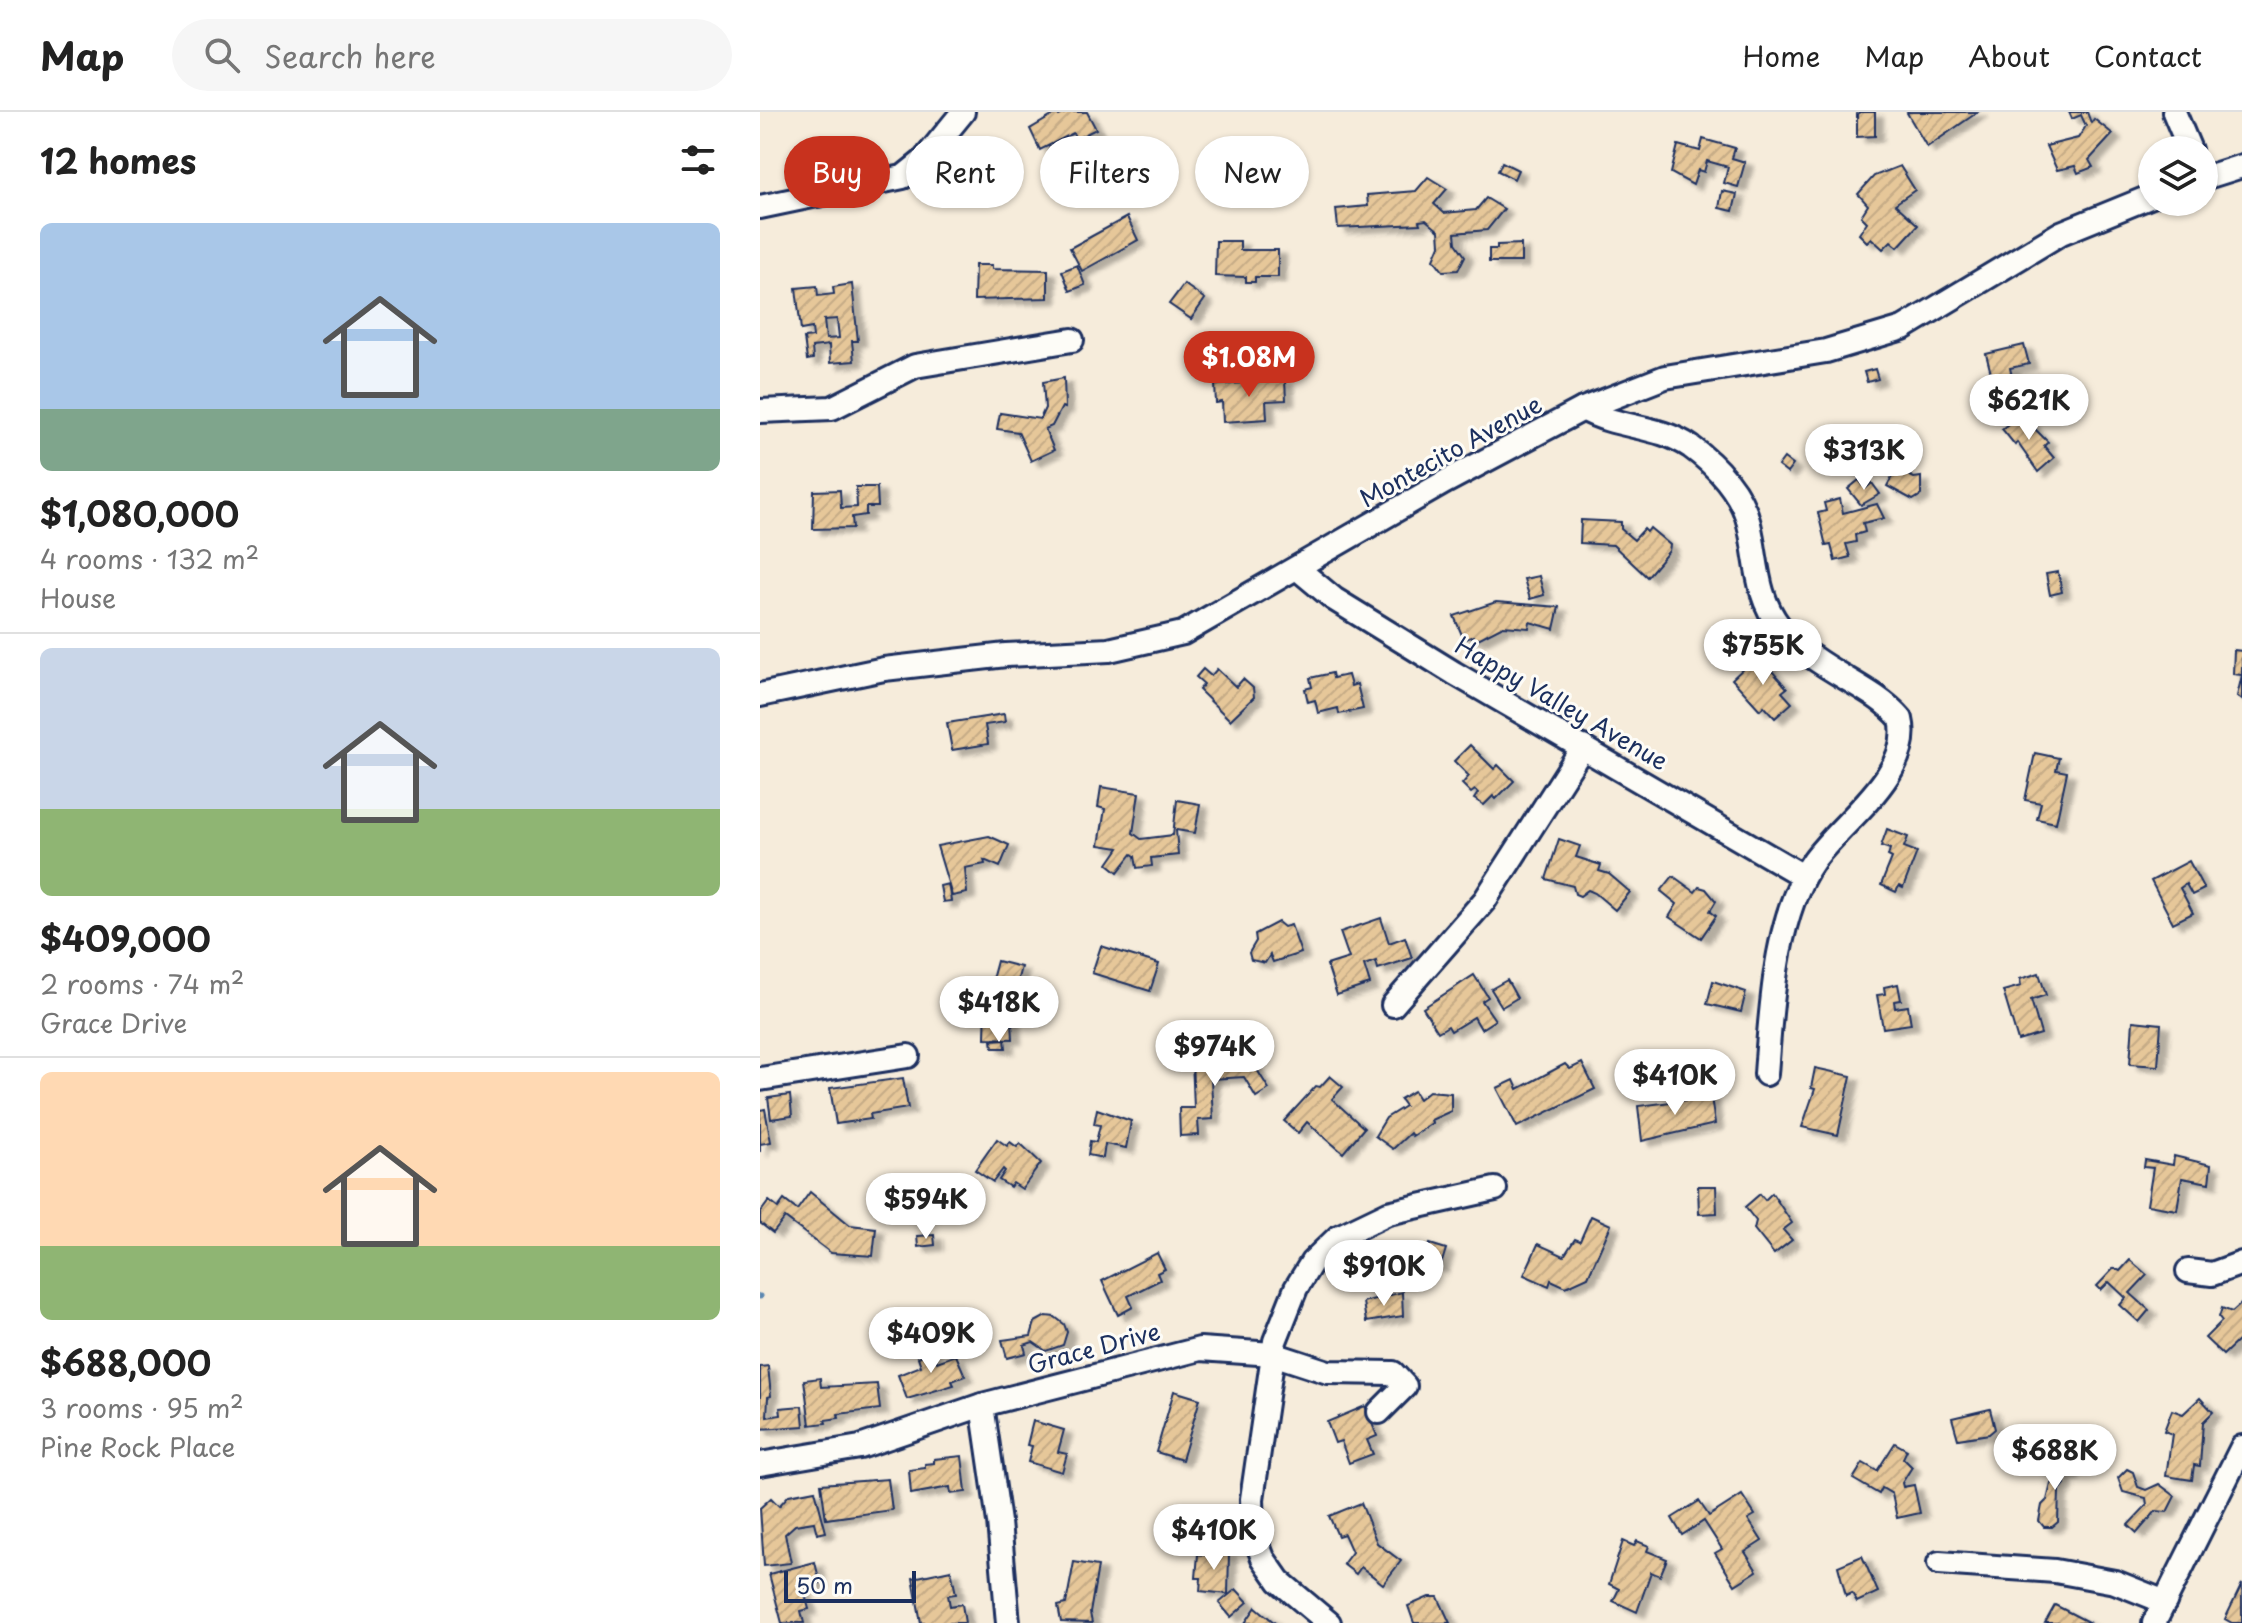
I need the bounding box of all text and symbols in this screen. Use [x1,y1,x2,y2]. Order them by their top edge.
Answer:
search box [172,19,732,91]
text: Map [40,27,124,84]
icon: search [200,33,244,77]
text: Search here [264,33,436,78]
text: Home [1742,34,1820,77]
text: Map [1864,34,1924,77]
text: About [1968,34,2050,77]
text: Contact [2094,34,2202,77]
text: 12 homes [40,134,196,186]
chip: Buy [784,136,890,208]
chip: Rent [906,136,1024,208]
chip: Filters [1040,136,1179,208]
chip: New [1195,136,1309,208]
map controls [2138,136,2218,216]
button: layers [2138,136,2218,216]
icon: filters [676,138,720,182]
icon: home [308,275,452,419]
pin: $1.08M [1184,331,1314,399]
text: $1.08M [1202,337,1296,376]
pin: $621K [1973,374,2085,442]
text: $621K [1988,380,2070,419]
street label: Montecito Avenue [1352,385,1548,515]
pin: $313K [1808,424,1920,492]
text: $313K [1823,430,1905,469]
text: $1,080,000 [40,487,239,539]
text: 4 rooms · 132 m² [40,539,259,578]
text: House [40,578,116,617]
pin: $755K [1707,619,1819,687]
text: $755K [1722,625,1804,664]
street label: Happy Valley Avenue [1449,626,1675,778]
icon: home [308,700,452,844]
text: $409,000 [40,912,211,964]
text: 2 rooms · 74 m² [40,964,244,1003]
pin: $418K [943,976,1055,1044]
text: $418K [958,982,1040,1021]
text: Grace Drive [40,1003,187,1042]
pin: $974K [1159,1020,1271,1088]
text: $974K [1173,1026,1257,1065]
pin: $410K [1619,1049,1731,1117]
text: $410K [1632,1055,1718,1094]
icon: home [308,1124,452,1268]
pin: $594K [870,1173,982,1241]
text: $594K [884,1179,968,1218]
pin: $910K [1328,1240,1440,1308]
text: $910K [1342,1246,1426,1285]
pin: $409K [875,1307,987,1375]
street label: Grace Drive [1023,1312,1164,1382]
text: $409K [887,1313,975,1352]
text: $688,000 [40,1336,211,1388]
text: 3 rooms · 95 m² [40,1388,244,1427]
pin: $688K [1999,1424,2111,1492]
text: Pine Rock Place [40,1427,235,1466]
text: $688K [2012,1430,2098,1469]
pin: $410K [1158,1504,1270,1572]
text: $410K [1171,1510,1257,1549]
scale bar [784,1567,916,1603]
text: 50 m [796,1568,853,1601]

